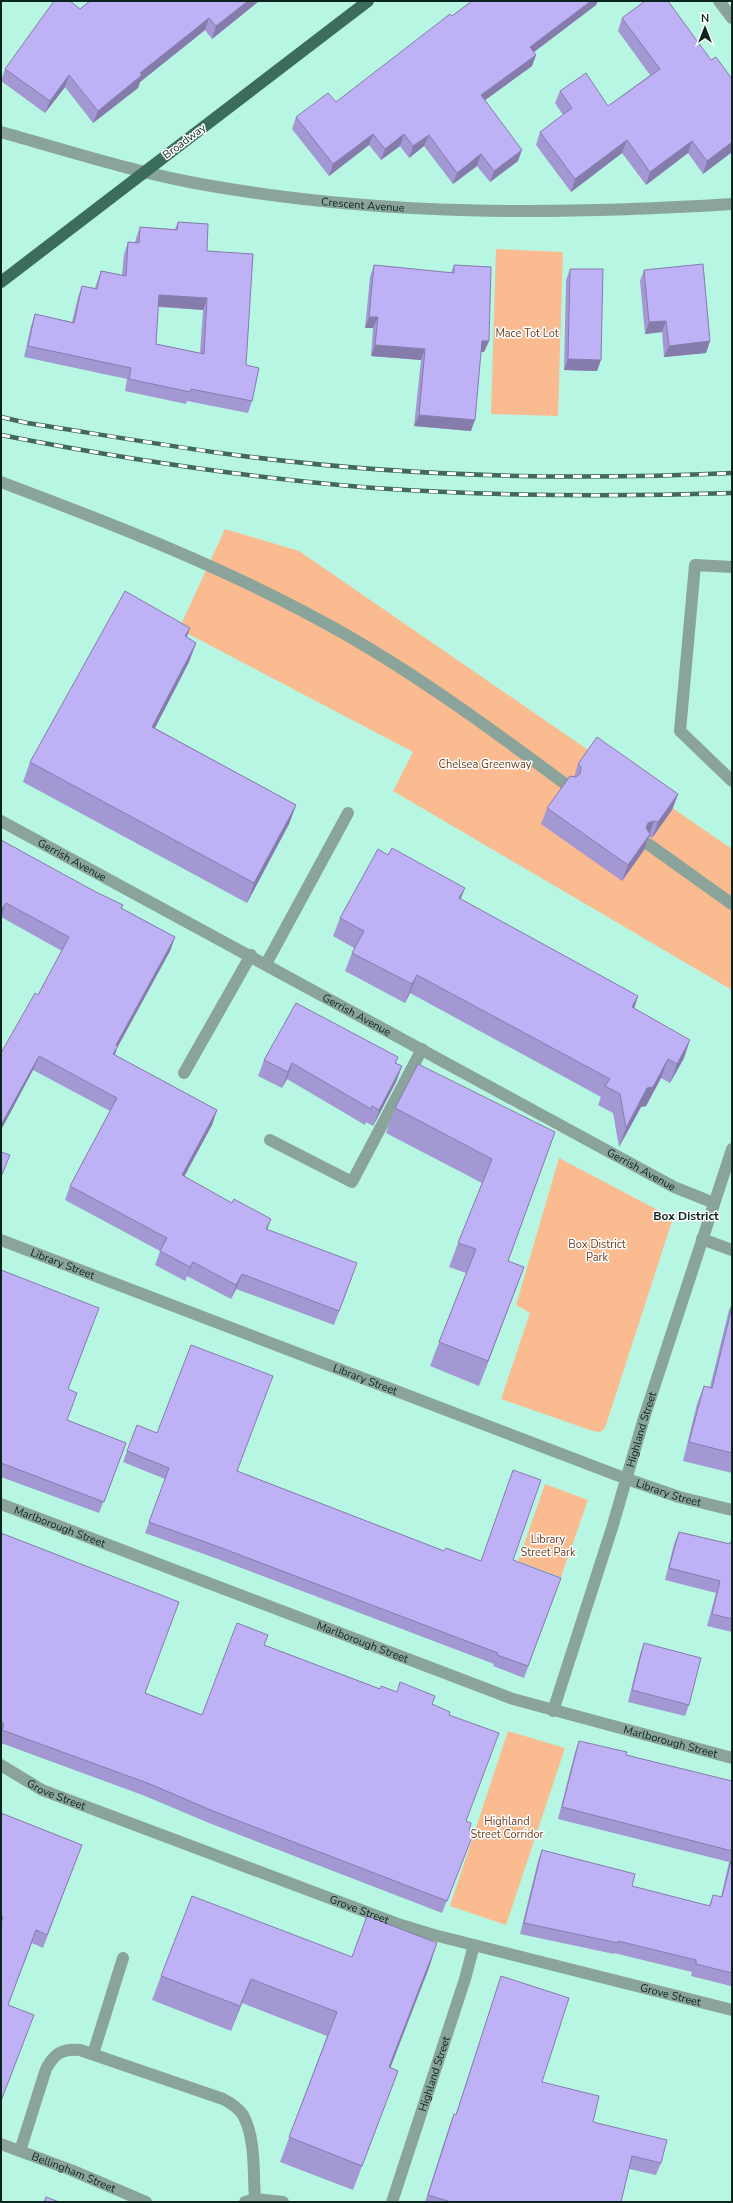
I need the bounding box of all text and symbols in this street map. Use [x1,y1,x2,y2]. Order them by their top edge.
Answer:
north arrow [685,8,725,48]
text: N [701,11,709,26]
street label: Broadway [160,120,209,163]
street label: Crescent Avenue [320,194,405,216]
park label: Mace Tot Lot [495,326,559,341]
park label: Chelsea Greenway [439,757,532,772]
street label: Gerrish Avenue [35,835,109,885]
street label: Gerrish Avenue [320,990,394,1040]
street label: Gerrish Avenue [604,1145,678,1195]
district label: Box District [653,1208,719,1224]
park label: Box District Park [568,1237,626,1265]
street label: Library Street [28,1245,97,1283]
street label: Library Street [331,1361,400,1399]
street label: Highland Street [623,1390,660,1469]
street label: Library Street [634,1476,703,1510]
street label: Marlborough Street [12,1503,108,1551]
park label: Library Street Park [521,1532,576,1560]
street label: Marlborough Street [315,1618,411,1666]
street label: Marlborough Street [622,1722,719,1762]
street label: Grove Street [24,1776,88,1814]
park label: Highland Street Corridor [471,1814,543,1842]
street label: Grove Street [327,1892,391,1928]
street label: Grove Street [638,1980,703,2010]
street label: Highland Street [415,2034,454,2113]
street label: Bellingham Street [29,2149,118,2196]

